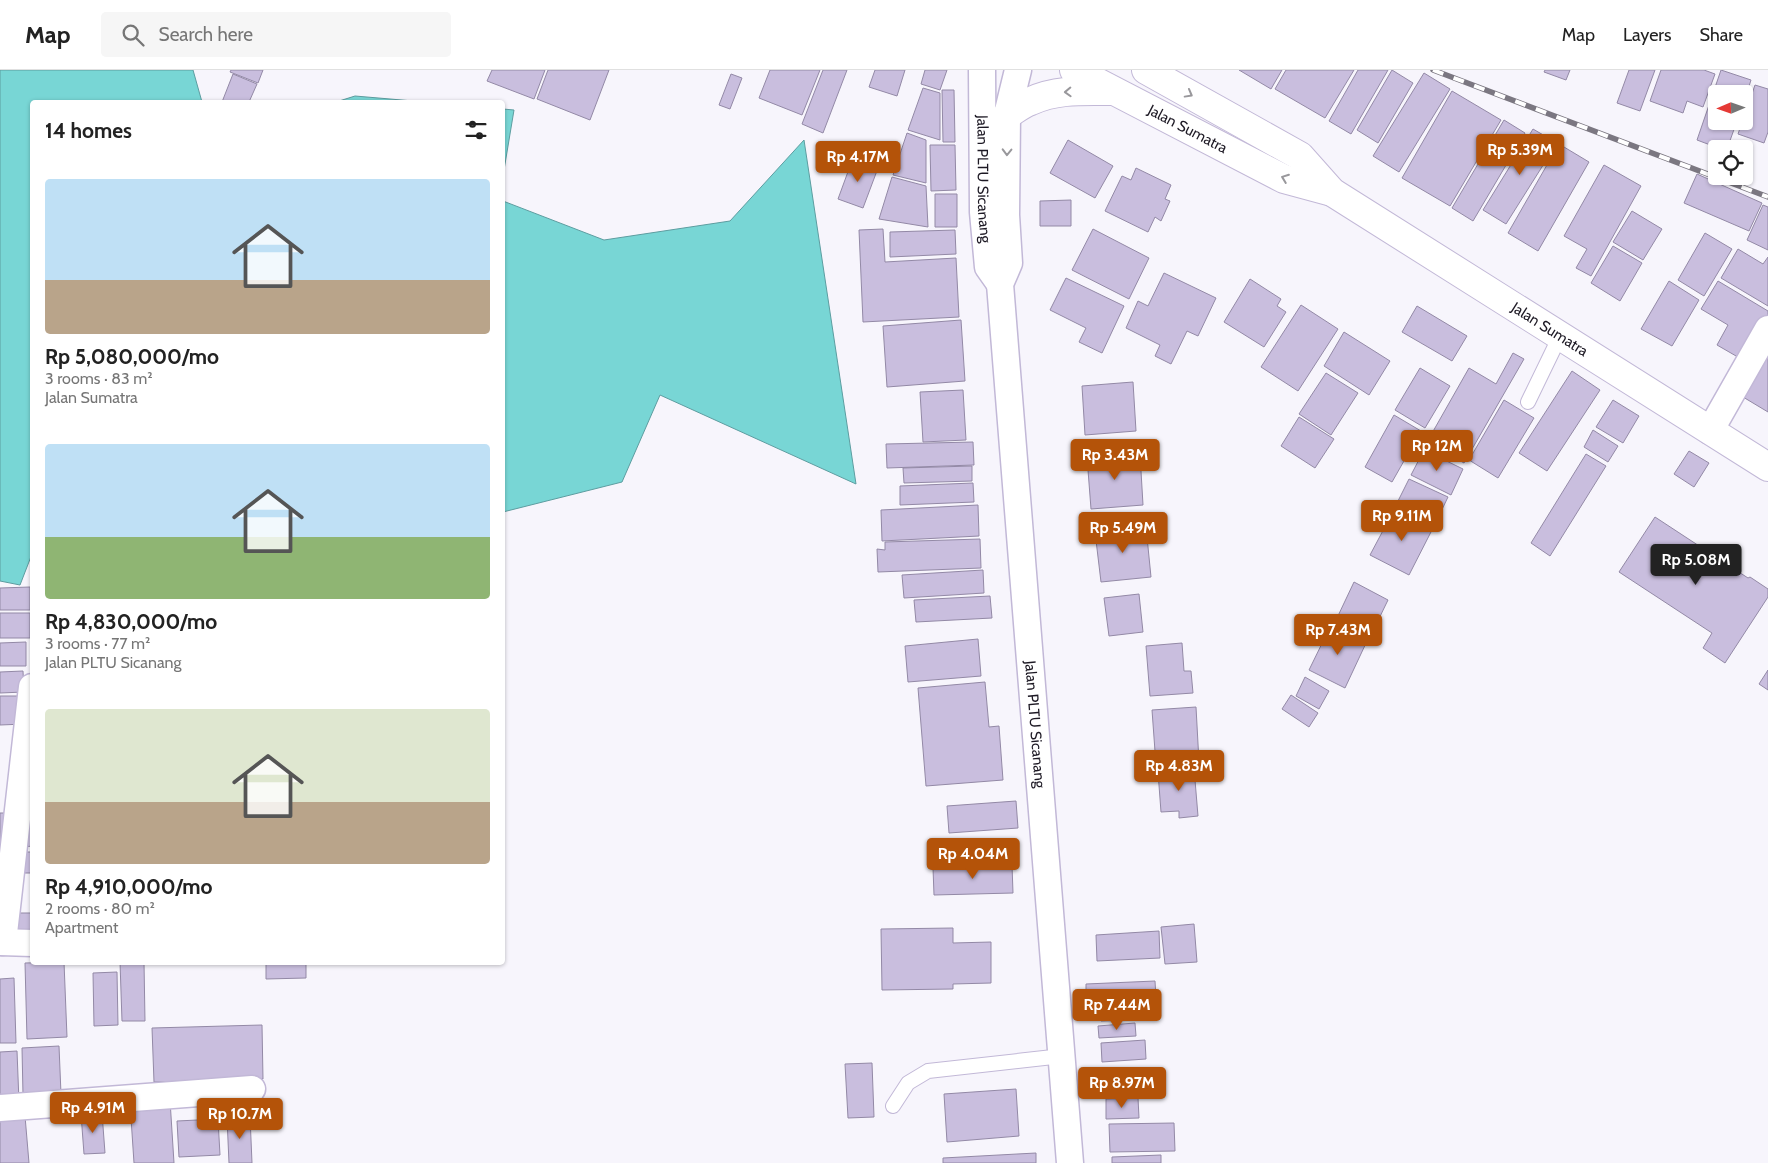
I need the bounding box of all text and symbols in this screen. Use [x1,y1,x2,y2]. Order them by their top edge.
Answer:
search box [101,12,451,57]
text: Map [25,20,71,49]
icon: search [119,21,147,49]
text: Search here [159,23,253,46]
text: Map [1562,24,1595,46]
text: Layers [1623,24,1672,46]
text: Share [1700,24,1743,46]
north arrow [1708,85,1752,130]
map controls [1708,85,1753,185]
one-way arrow [1063,86,1071,97]
one-way arrow [1183,87,1192,97]
street label: Jalan Sumatra [1144,100,1231,157]
street label: Jalan PLTU Sicanang [973,114,995,244]
icon: filters [462,116,490,144]
text: 14 homes [45,118,132,143]
pin: Rp 5.39M [1468,134,1572,176]
pin: Rp 4.17M [806,140,910,183]
text: Rp 5.39M [1487,140,1553,159]
button: locate [1708,140,1753,185]
text: Rp 4.17M [827,147,889,166]
one-way arrow [1002,149,1012,157]
one-way arrow [1281,174,1290,185]
icon: home [223,211,313,301]
street label: Jalan Sumatra [1507,298,1592,361]
text: Rp 5,080,000/mo [45,344,219,369]
text: 3 rooms · 83 m² [45,369,153,388]
text: Jalan Sumatra [45,388,138,407]
pin: Rp 12M [1396,430,1478,472]
text: Rp 12M [1412,436,1462,455]
pin: Rp 3.43M [1063,438,1167,481]
text: Rp 3.43M [1082,445,1148,464]
icon: home [223,476,313,566]
pin: Rp 9.11M [1350,500,1454,542]
text: Rp 9.11M [1372,506,1432,525]
pin: Rp 5.49M [1071,512,1175,554]
text: Rp 5.49M [1090,518,1156,537]
pin: Rp 5.08M [1644,544,1748,586]
text: Rp 5.08M [1662,550,1730,569]
text: Rp 4,830,000/mo [45,609,217,634]
pin: Rp 7.43M [1286,614,1390,656]
text: Rp 7.43M [1305,620,1371,639]
text: 3 rooms · 77 m² [45,634,150,653]
text: Jalan PLTU Sicanang [45,653,182,672]
street label: Jalan PLTU Sicanang [1021,659,1049,789]
icon: home [223,741,313,831]
pin: Rp 4.83M [1127,750,1231,792]
text: Rp 4.83M [1145,756,1213,775]
pin: Rp 4.04M [921,838,1025,880]
text: Rp 4.04M [938,844,1008,863]
text: Rp 4,910,000/mo [45,874,213,899]
text: 2 rooms · 80 m² [45,899,155,918]
text: Apartment [45,918,118,937]
pin: Rp 7.44M [1065,988,1169,1031]
text: Rp 7.44M [1084,995,1151,1014]
pin: Rp 8.97M [1070,1066,1174,1109]
text: Rp 8.97M [1089,1073,1155,1092]
pin: Rp 4.91M [41,1092,145,1134]
text: Rp 4.91M [61,1098,125,1117]
pin: Rp 10.7M [188,1098,292,1140]
text: Rp 10.7M [208,1104,272,1123]

